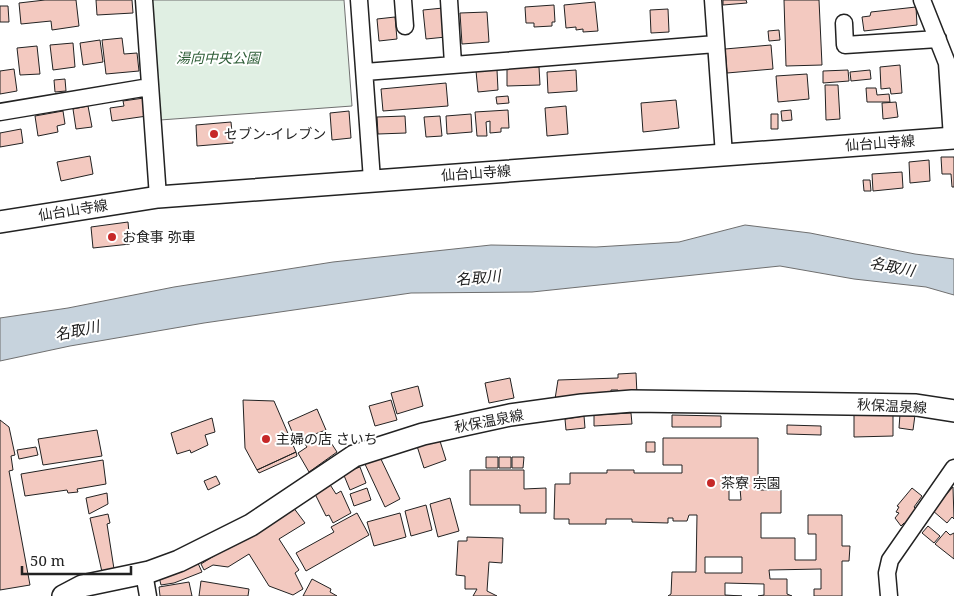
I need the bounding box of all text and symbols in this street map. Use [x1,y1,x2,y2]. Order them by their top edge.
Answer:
park label: 湯向中央公園 [176,48,262,67]
place label: セブン-イレブン [224,124,326,143]
marker: セブン-イレブン [208,128,220,140]
street label: 仙台山寺線 [844,131,916,154]
street label: 仙台山寺線 [440,161,512,184]
street label: 仙台山寺線 [37,195,109,224]
place label: お食事 弥車 [122,227,196,246]
marker: お食事 弥車 [106,231,118,243]
water label: 名取川 [868,252,918,281]
water label: 名取川 [455,265,503,289]
water label: 名取川 [53,315,103,344]
street label: 秋保温泉線 [857,394,927,417]
street label: 秋保温泉線 [453,405,525,437]
place label: 主婦の店 さいち [276,429,378,448]
marker: 主婦の店 さいち [260,433,272,445]
place label: 茶寮 宗園 [721,473,781,492]
marker: 茶寮 宗園 [705,477,717,489]
scale bar [22,544,131,576]
text: 50 m [30,550,65,570]

